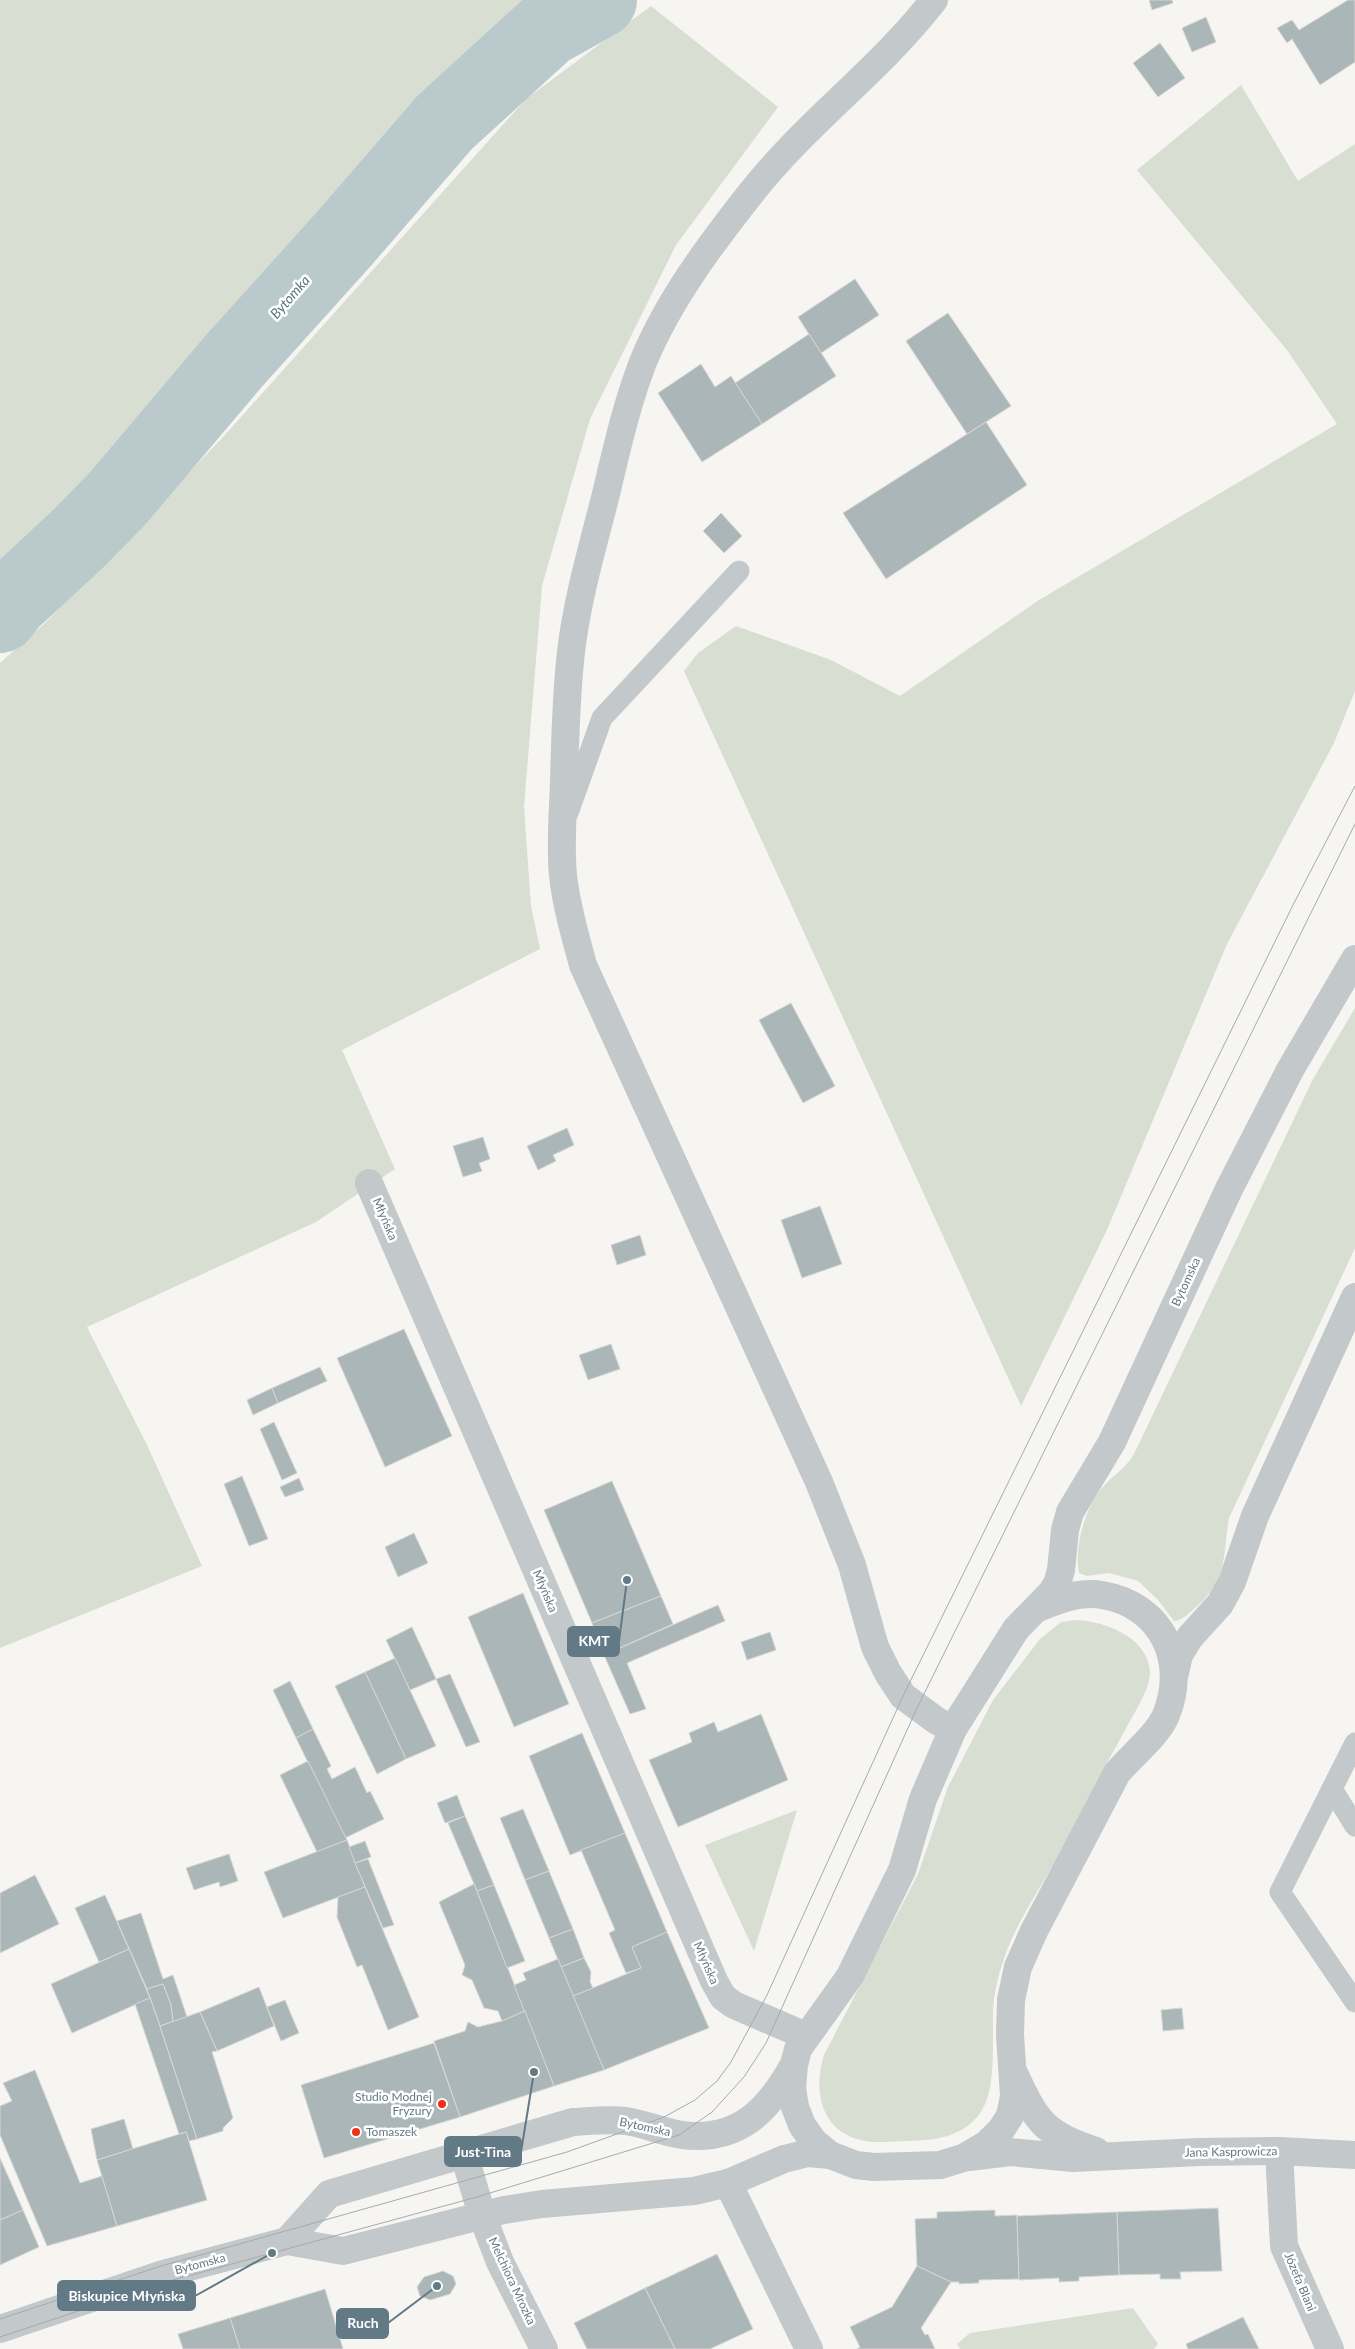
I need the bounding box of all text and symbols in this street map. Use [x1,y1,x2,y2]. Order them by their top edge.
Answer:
water label: Bytomka [266,272,313,322]
street label: Młyńska [370,1195,401,1242]
street label: Bytomska [1168,1255,1203,1309]
street label: Młyńska [530,1567,561,1614]
callout: KMT [568,1627,619,1656]
text: KMT [578,1632,610,1649]
street label: Młyńska [690,1939,722,1986]
place label: Studio Modnej Fryzury [355,2089,433,2118]
marker: Studio Modnej Fryzury [436,2098,448,2110]
street label: Bytomska [618,2114,672,2139]
place label: Tomaszek [366,2124,418,2139]
marker: Tomaszek [350,2126,362,2138]
callout: Just-Tina [445,2137,521,2166]
text: Just-Tina [455,2143,511,2160]
street label: Jana Kasprowicza [1185,2143,1277,2160]
street label: Melchiora Mrozka [486,2235,539,2327]
street label: Bytomska [173,2250,227,2277]
street label: Józefa Blani [1281,2250,1320,2314]
callout: Biskupice Młyńska [58,2281,195,2310]
text: Biskupice Młyńska [69,2287,185,2304]
callout: Ruch [337,2309,388,2338]
text: Ruch [347,2314,379,2331]

